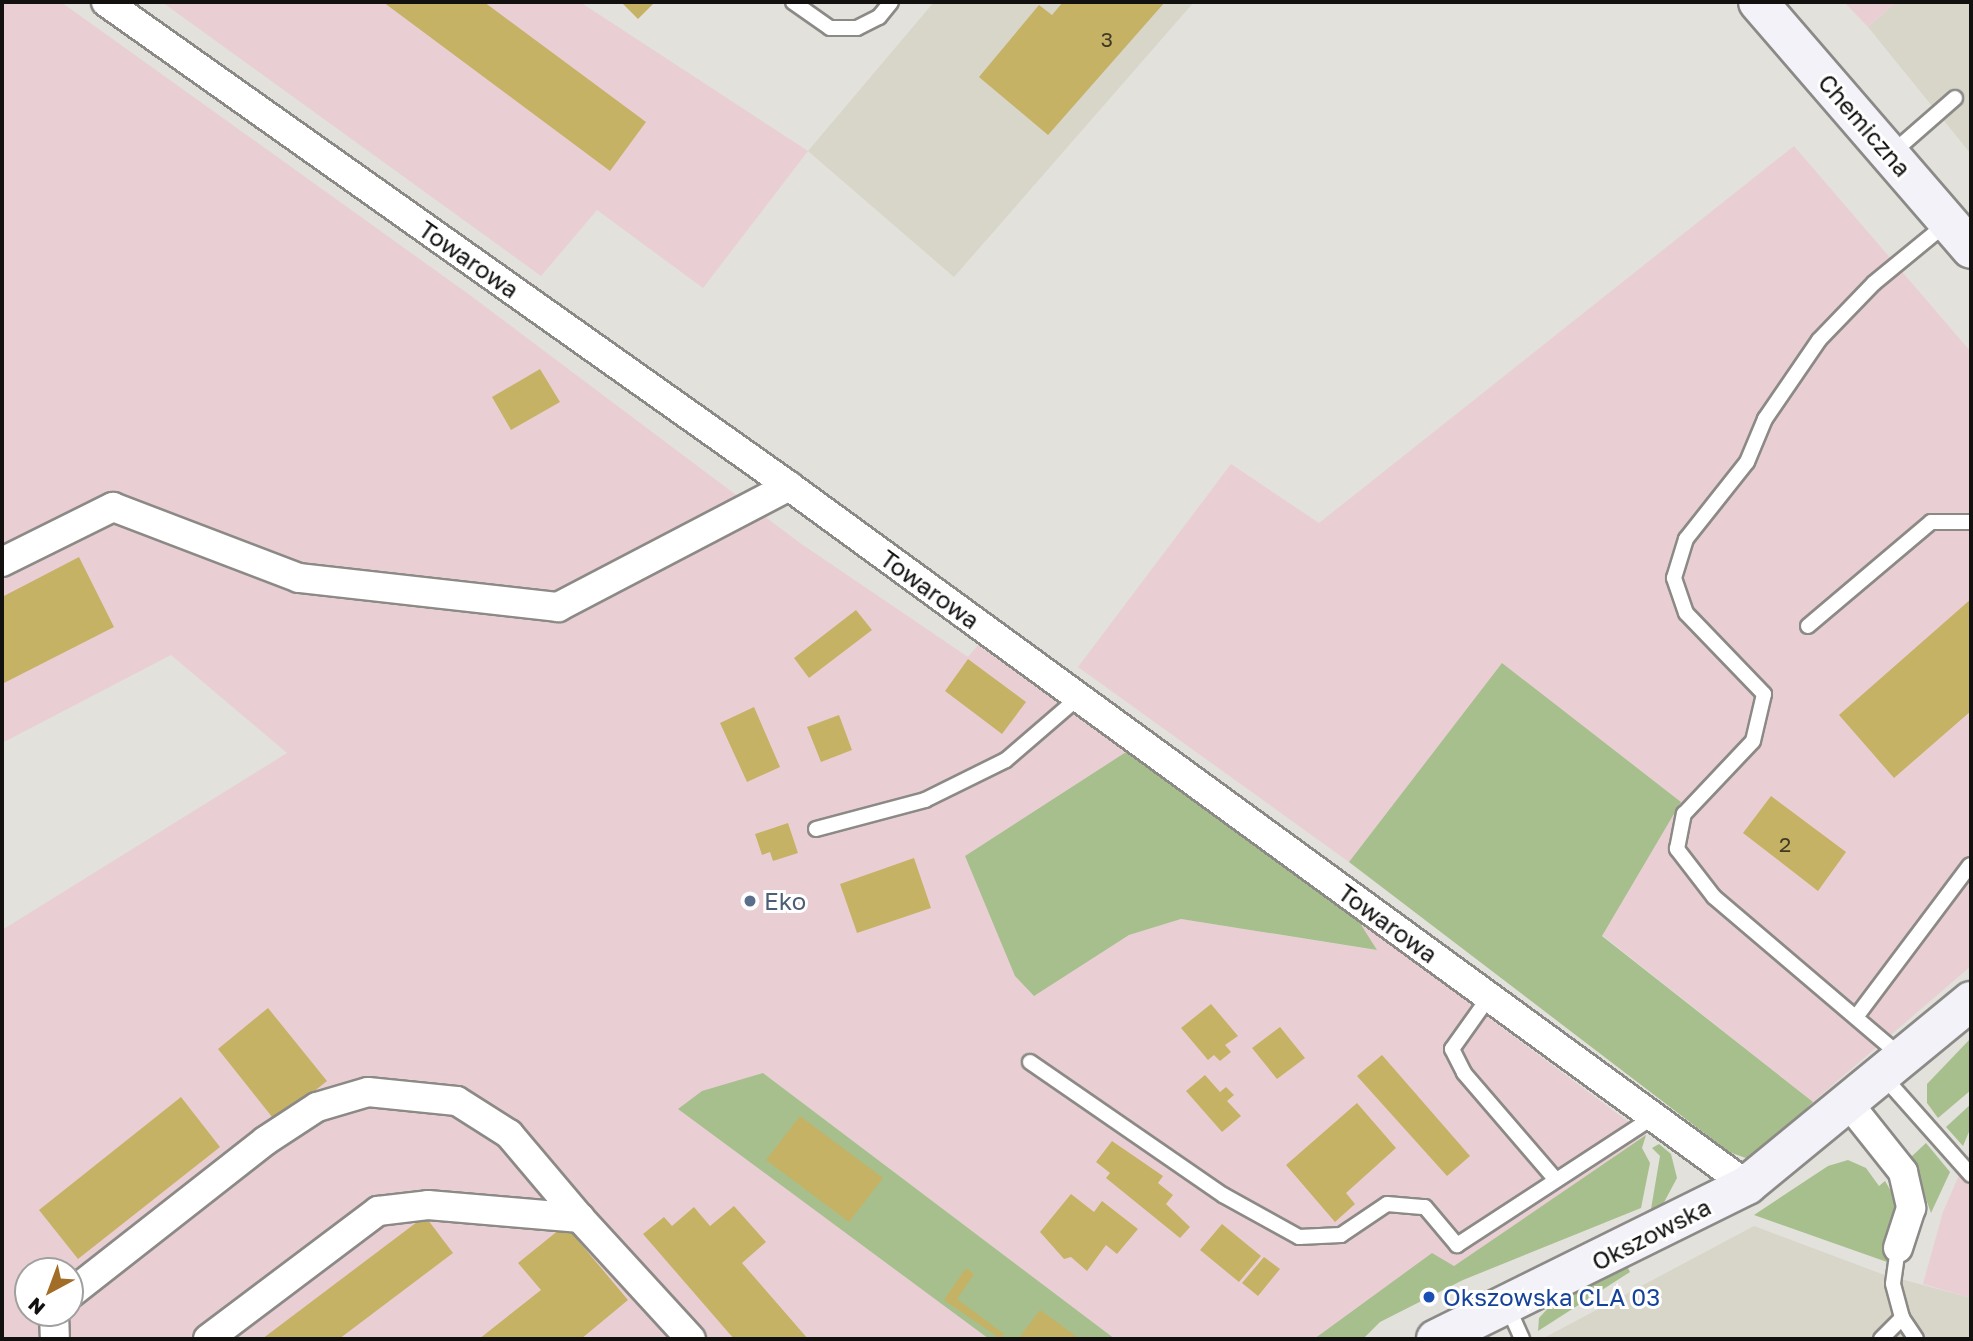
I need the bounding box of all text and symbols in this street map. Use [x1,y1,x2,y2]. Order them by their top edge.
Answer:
house number: 3 [1101,26,1113,52]
street label: Chemiczna [1813,68,1917,182]
street label: Towarowa [414,214,524,304]
street label: Towarowa [875,543,985,635]
house number: 2 [1779,831,1791,857]
street label: Towarowa [1333,877,1443,969]
place label: Eko [764,887,806,915]
marker: Eko [742,893,758,909]
street label: Okszowska [1587,1192,1715,1276]
north arrow [14,1257,84,1327]
place label: Okszowska CLA 03 [1443,1283,1660,1311]
marker: Okszowska CLA 03 [1421,1289,1437,1305]
text: N [23,1293,49,1320]

